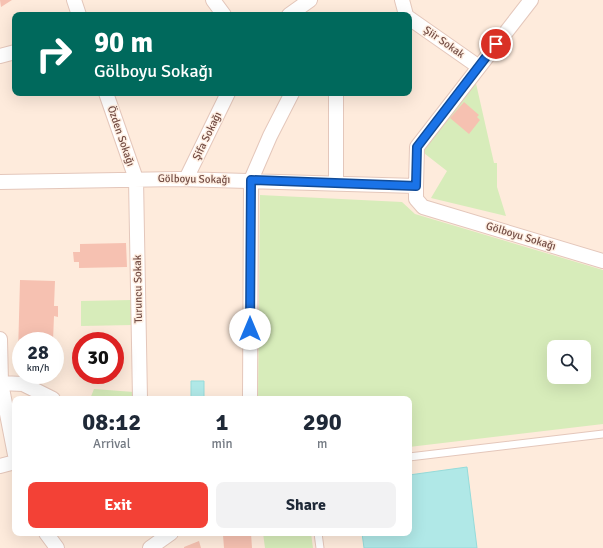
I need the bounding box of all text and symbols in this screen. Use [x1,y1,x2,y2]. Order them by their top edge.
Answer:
street label: Şiir Sokak [421,23,467,61]
text: 90 m [94,26,153,60]
pin [479,27,513,61]
icon: right [28,28,80,80]
icon: arrive [485,33,507,55]
text: Gölboyu Sokağı [94,60,213,82]
street label: Özden Sokağı [105,104,138,168]
street label: Şifa Sokağı [190,110,224,162]
street label: Gölboyu Sokağı [158,172,230,186]
street label: Gölboyu Sokağı [484,219,558,253]
street label: Turuncu Sokak [131,254,145,323]
position arrow [229,308,271,350]
speed limit sign: 30 [72,332,124,384]
text: 28 [27,340,49,365]
map controls [547,340,591,384]
button: search [547,340,591,384]
text: km/h [27,362,49,374]
text: 08:12 [82,407,141,437]
text: 1 [216,407,228,437]
text: 290 [303,407,342,437]
text: Arrival [93,436,130,452]
text: min [212,436,233,452]
text: m [317,436,327,452]
button: Exit [28,482,208,528]
button: Share [216,482,396,528]

